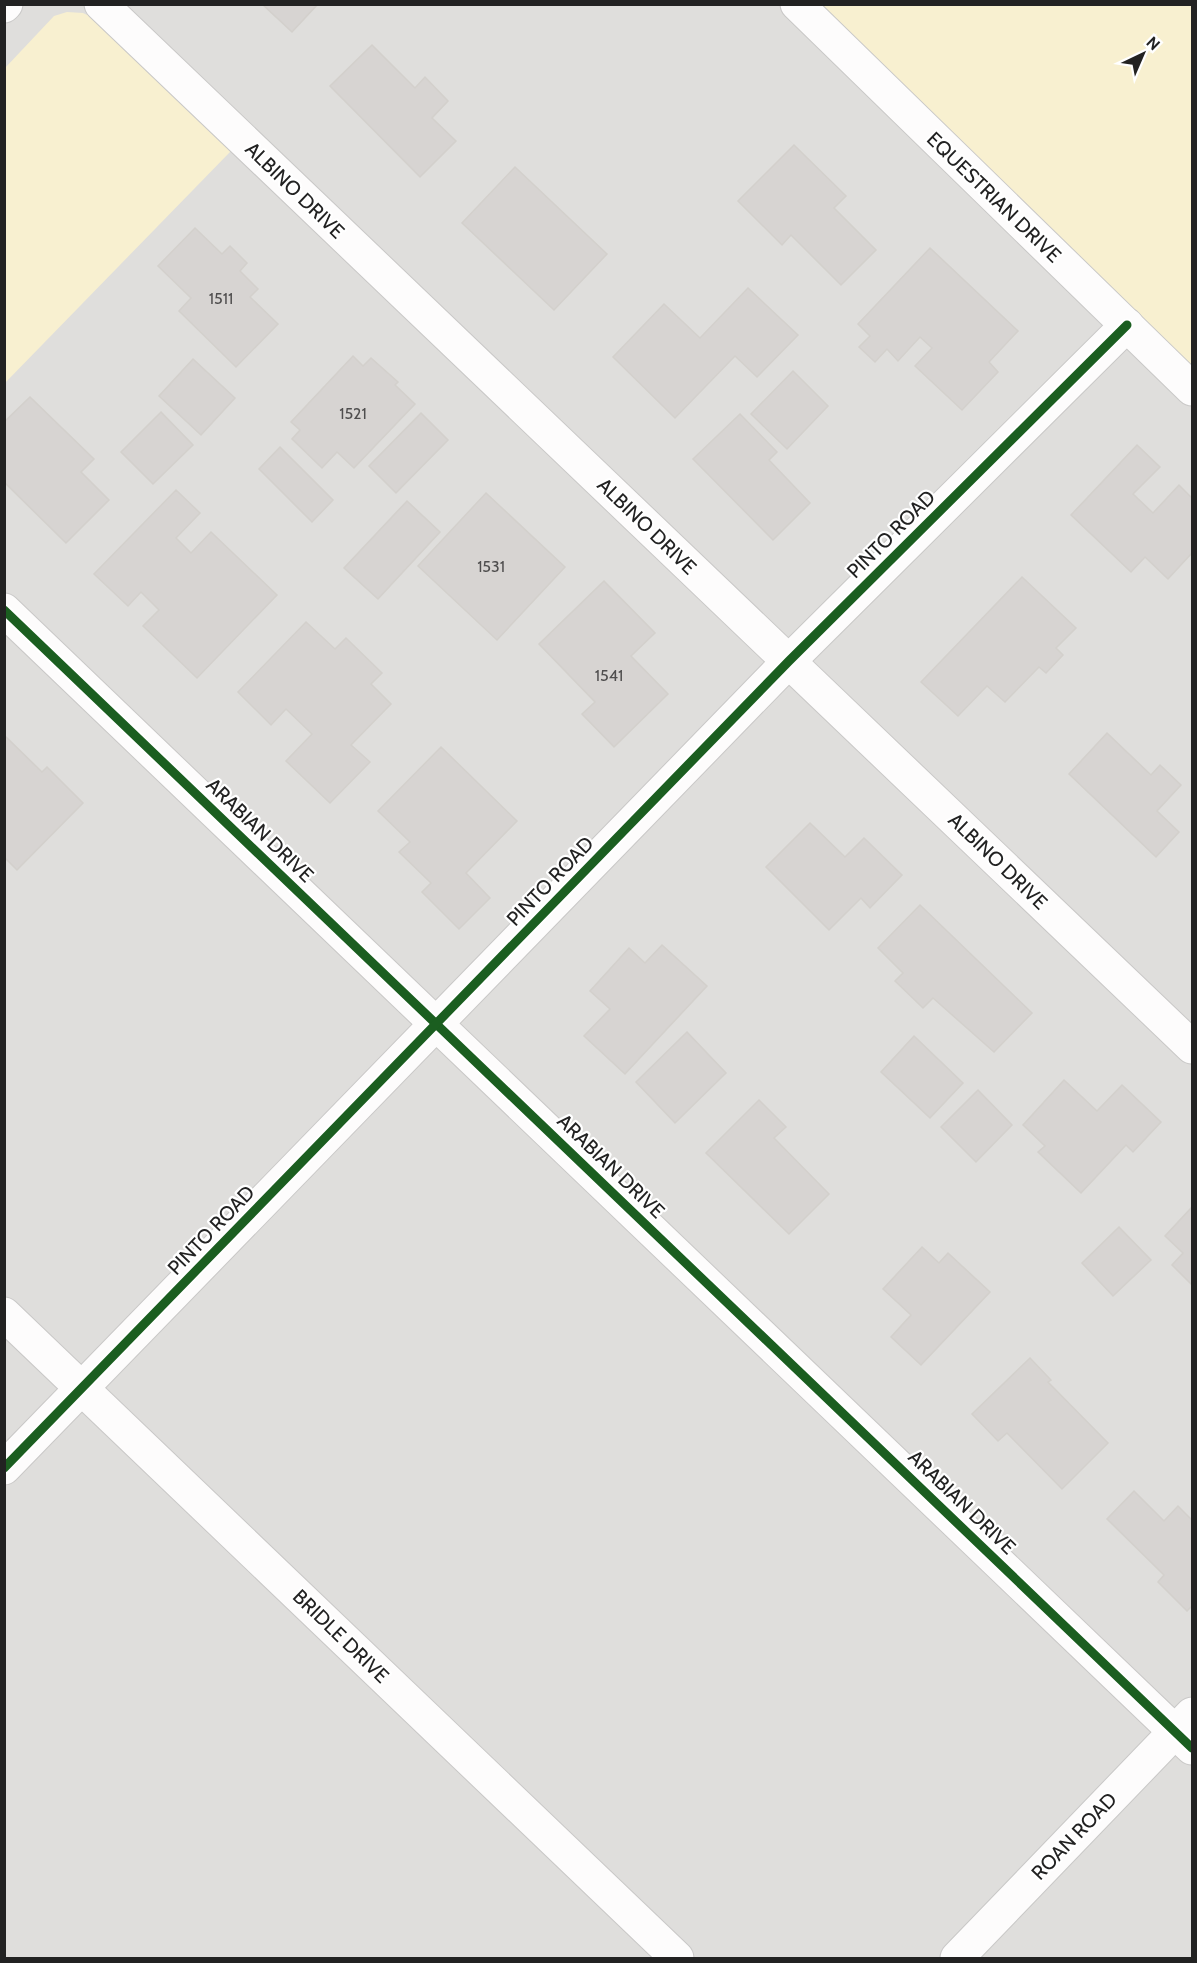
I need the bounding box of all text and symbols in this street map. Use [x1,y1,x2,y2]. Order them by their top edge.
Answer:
north arrow [1113,24,1173,84]
text: N [1142,33,1164,54]
street label: EQUESTRIAN DRIVE [922,127,1066,267]
street label: ALBINO DRIVE [241,137,349,243]
house number: 1511 [209,289,233,308]
house number: 1521 [339,404,367,423]
street label: ALBINO DRIVE [593,473,701,579]
street label: PINTO ROAD [842,485,940,583]
house number: 1531 [477,557,505,576]
house number: 1541 [595,666,623,685]
street label: ARABIAN DRIVE [201,773,319,887]
street label: ALBINO DRIVE [944,808,1052,914]
street label: PINTO ROAD [501,831,599,931]
street label: ARABIAN DRIVE [552,1109,670,1223]
street label: PINTO ROAD [162,1180,260,1280]
street label: ARABIAN DRIVE [903,1445,1021,1559]
street label: BRIDLE DRIVE [288,1584,394,1688]
street label: ROAN ROAD [1026,1787,1122,1885]

